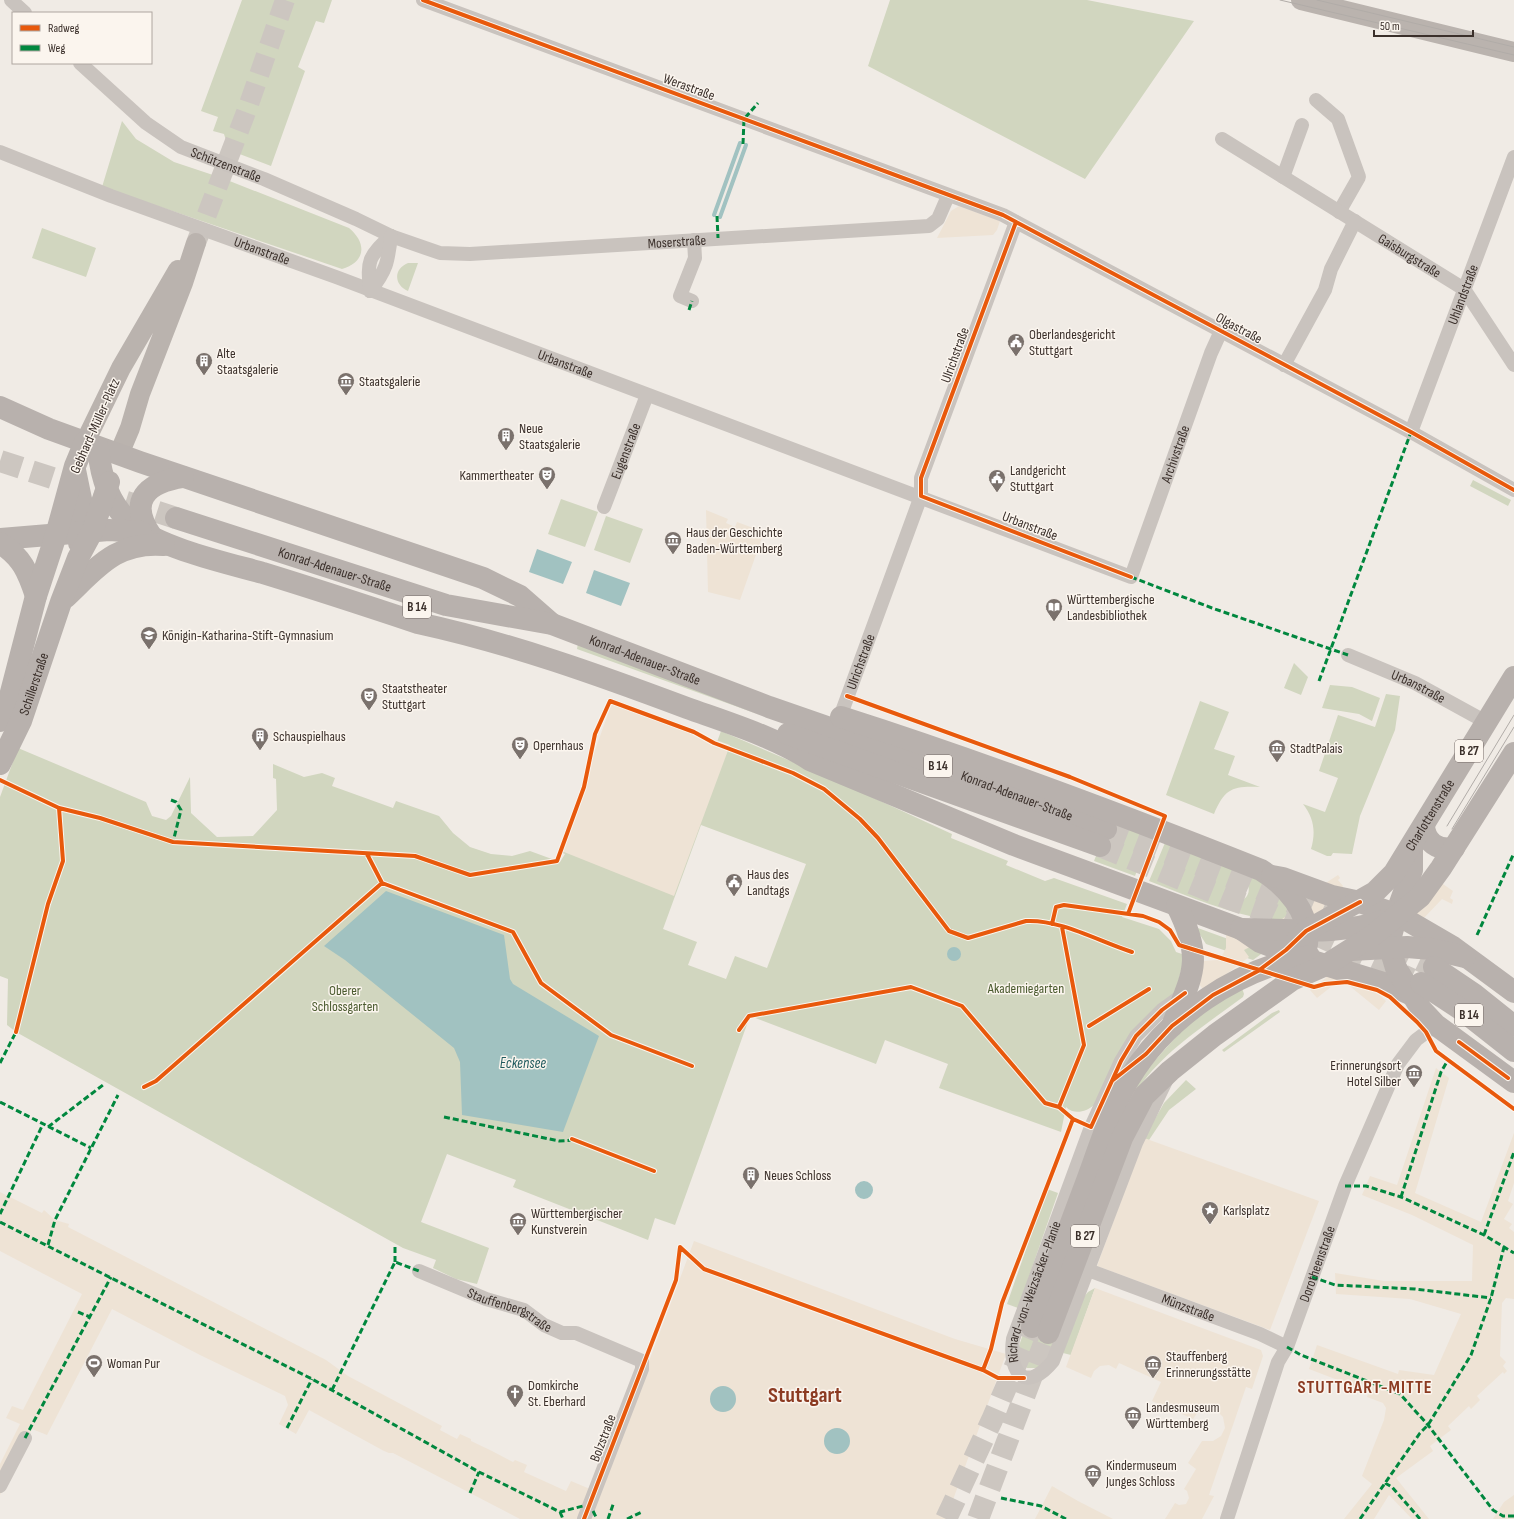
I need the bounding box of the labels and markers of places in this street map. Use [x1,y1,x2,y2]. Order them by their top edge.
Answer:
place label: Oberlandesgericht Stuttgart [1029,326,1116,359]
public building icon: Oberlandesgericht Stuttgart [1006,332,1026,357]
place label: Alte Staatsgalerie [216,345,278,378]
building icon: Alte Staatsgalerie [194,351,214,376]
museum icon: Staatsgalerie [336,371,356,396]
place label: Staatsgalerie [359,373,420,390]
place label: Neue Staatsgalerie [519,420,580,453]
building icon: Neue Staatsgalerie [496,426,516,451]
place label: Landgericht Stuttgart [1010,462,1066,495]
theatre icon: Kammertheater [537,465,557,490]
place label: Kammertheater [459,467,534,484]
public building icon: Landgericht Stuttgart [987,468,1007,493]
place label: Haus der Geschichte Baden-Württemberg [686,524,783,557]
museum icon: Haus der Geschichte Baden-Württemberg [663,530,683,555]
place label: Württembergische Landesbibliothek [1067,591,1155,624]
library icon: Württembergische Landesbibliothek [1044,597,1064,622]
school or university icon: Königin-Katharina-Stift-Gymnasium [139,625,159,650]
place label: Königin-Katharina-Stift-Gymnasium [162,627,334,644]
place label: Staatstheater Stuttgart [382,680,447,713]
theatre icon: Staatstheater Stuttgart [359,686,379,711]
building icon: Schauspielhaus [250,726,270,751]
place label: Schauspielhaus [273,728,346,745]
theatre icon: Opernhaus [510,735,530,760]
place label: Opernhaus [533,737,584,754]
museum icon: StadtPalais [1267,738,1287,763]
place label: StadtPalais [1290,740,1342,757]
place label: Haus des Landtags [747,866,790,899]
public building icon: Haus des Landtags [724,872,744,897]
place label: Erinnerungsort Hotel Silber [1330,1057,1401,1090]
museum icon: Erinnerungsort Hotel Silber [1404,1063,1424,1088]
building icon: Neues Schloss [741,1165,761,1190]
place label: Neues Schloss [764,1167,831,1184]
place icon: Karlsplatz [1200,1200,1220,1225]
place label: Karlsplatz [1223,1202,1269,1219]
place label: Württembergischer Kunstverein [531,1205,623,1238]
museum icon: Württembergischer Kunstverein [508,1211,528,1236]
place label: Stauffenberg Erinnerungsstätte [1166,1348,1251,1381]
sports icon: Woman Pur [84,1353,104,1378]
museum icon: Stauffenberg Erinnerungsstätte [1143,1354,1163,1379]
place label: Woman Pur [107,1355,160,1372]
place label: Domkirche St. Eberhard [528,1377,586,1410]
church icon: Domkirche St. Eberhard [505,1383,525,1408]
place label: Landesmuseum Württemberg [1146,1399,1219,1432]
museum icon: Landesmuseum Württemberg [1123,1405,1143,1430]
place label: Kindermuseum Junges Schloss [1105,1457,1177,1490]
museum icon: Kindermuseum Junges Schloss [1083,1463,1103,1488]

